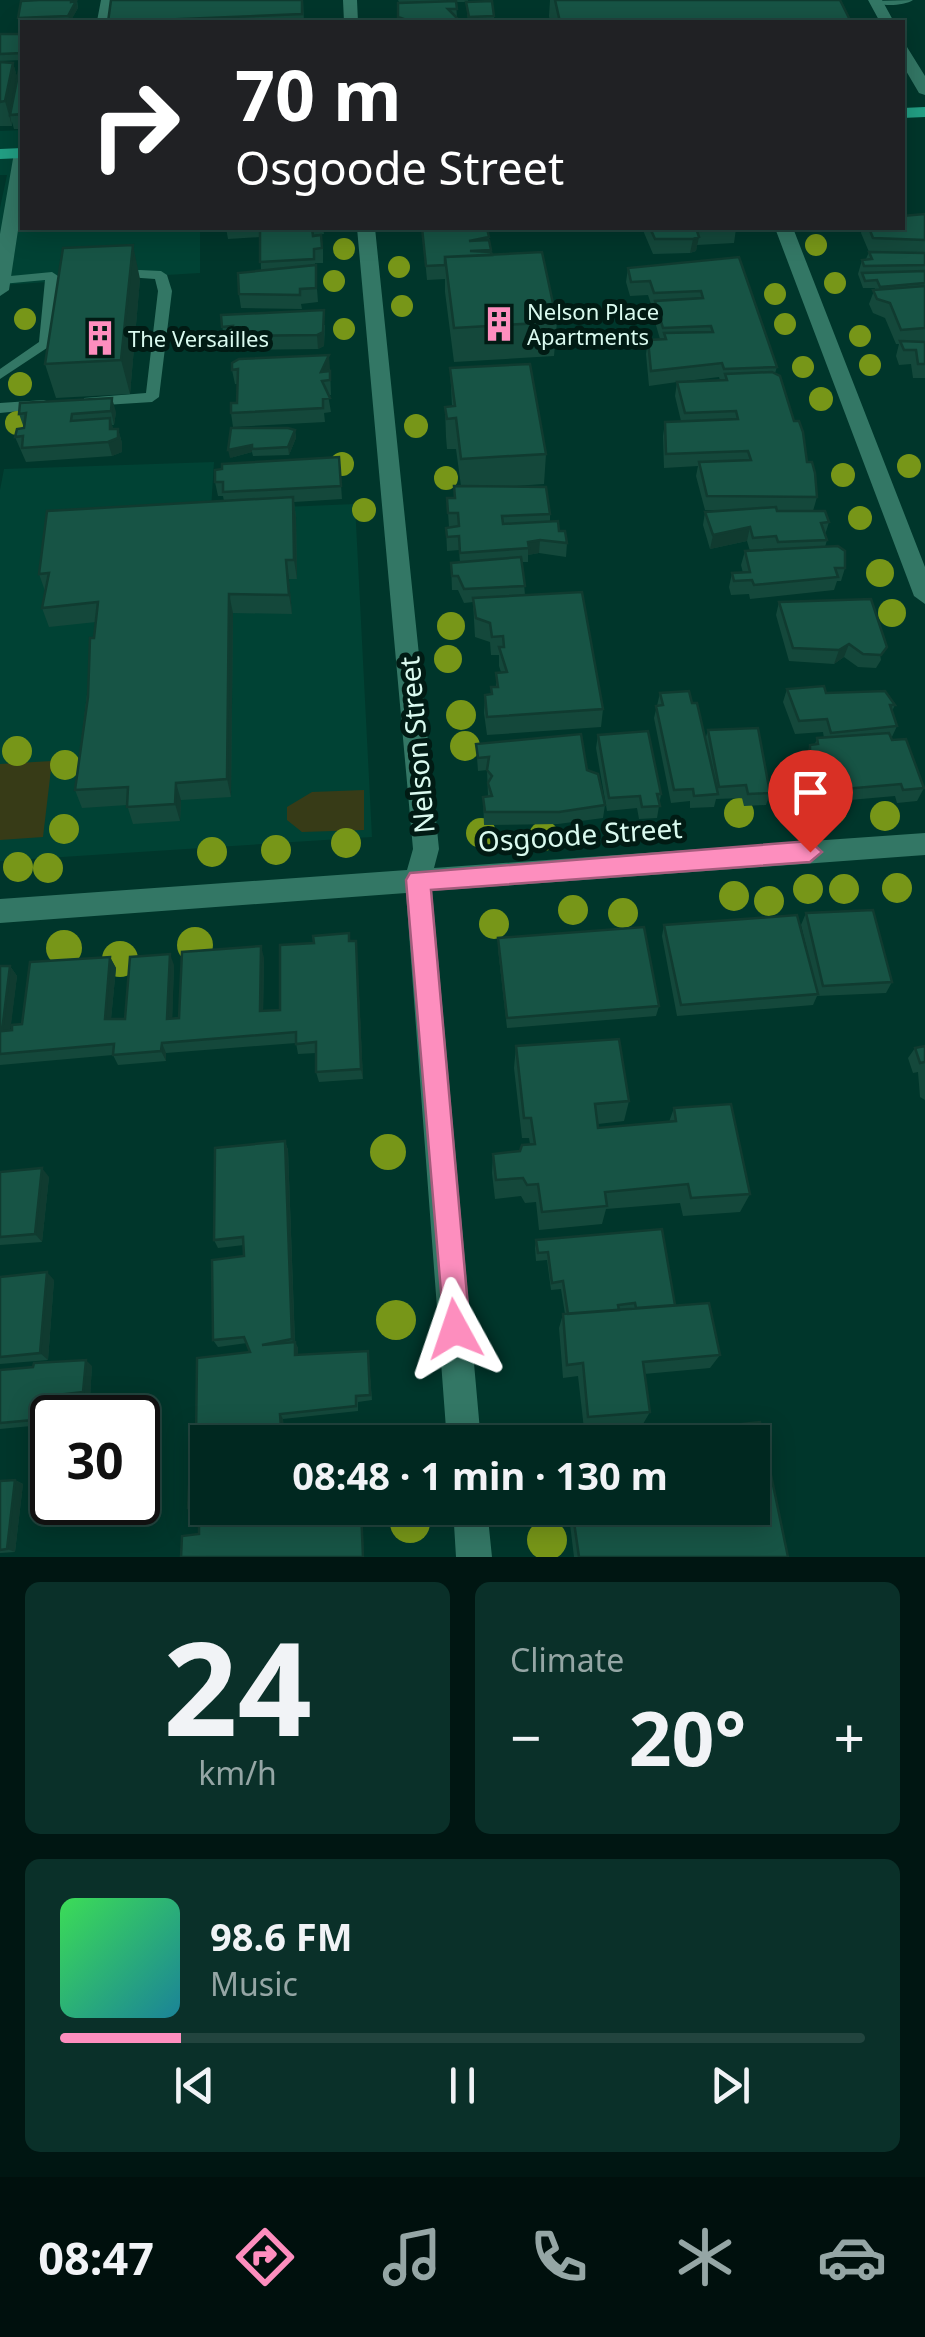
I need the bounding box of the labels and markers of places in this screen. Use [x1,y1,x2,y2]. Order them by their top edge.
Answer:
place label: Nelson Place Apartments [527,296,659,351]
building icon: Nelson Place Apartments [480,305,518,343]
building icon: The Versailles [81,319,119,357]
place label: The Versailles [128,323,269,353]
pin [768,750,853,853]

